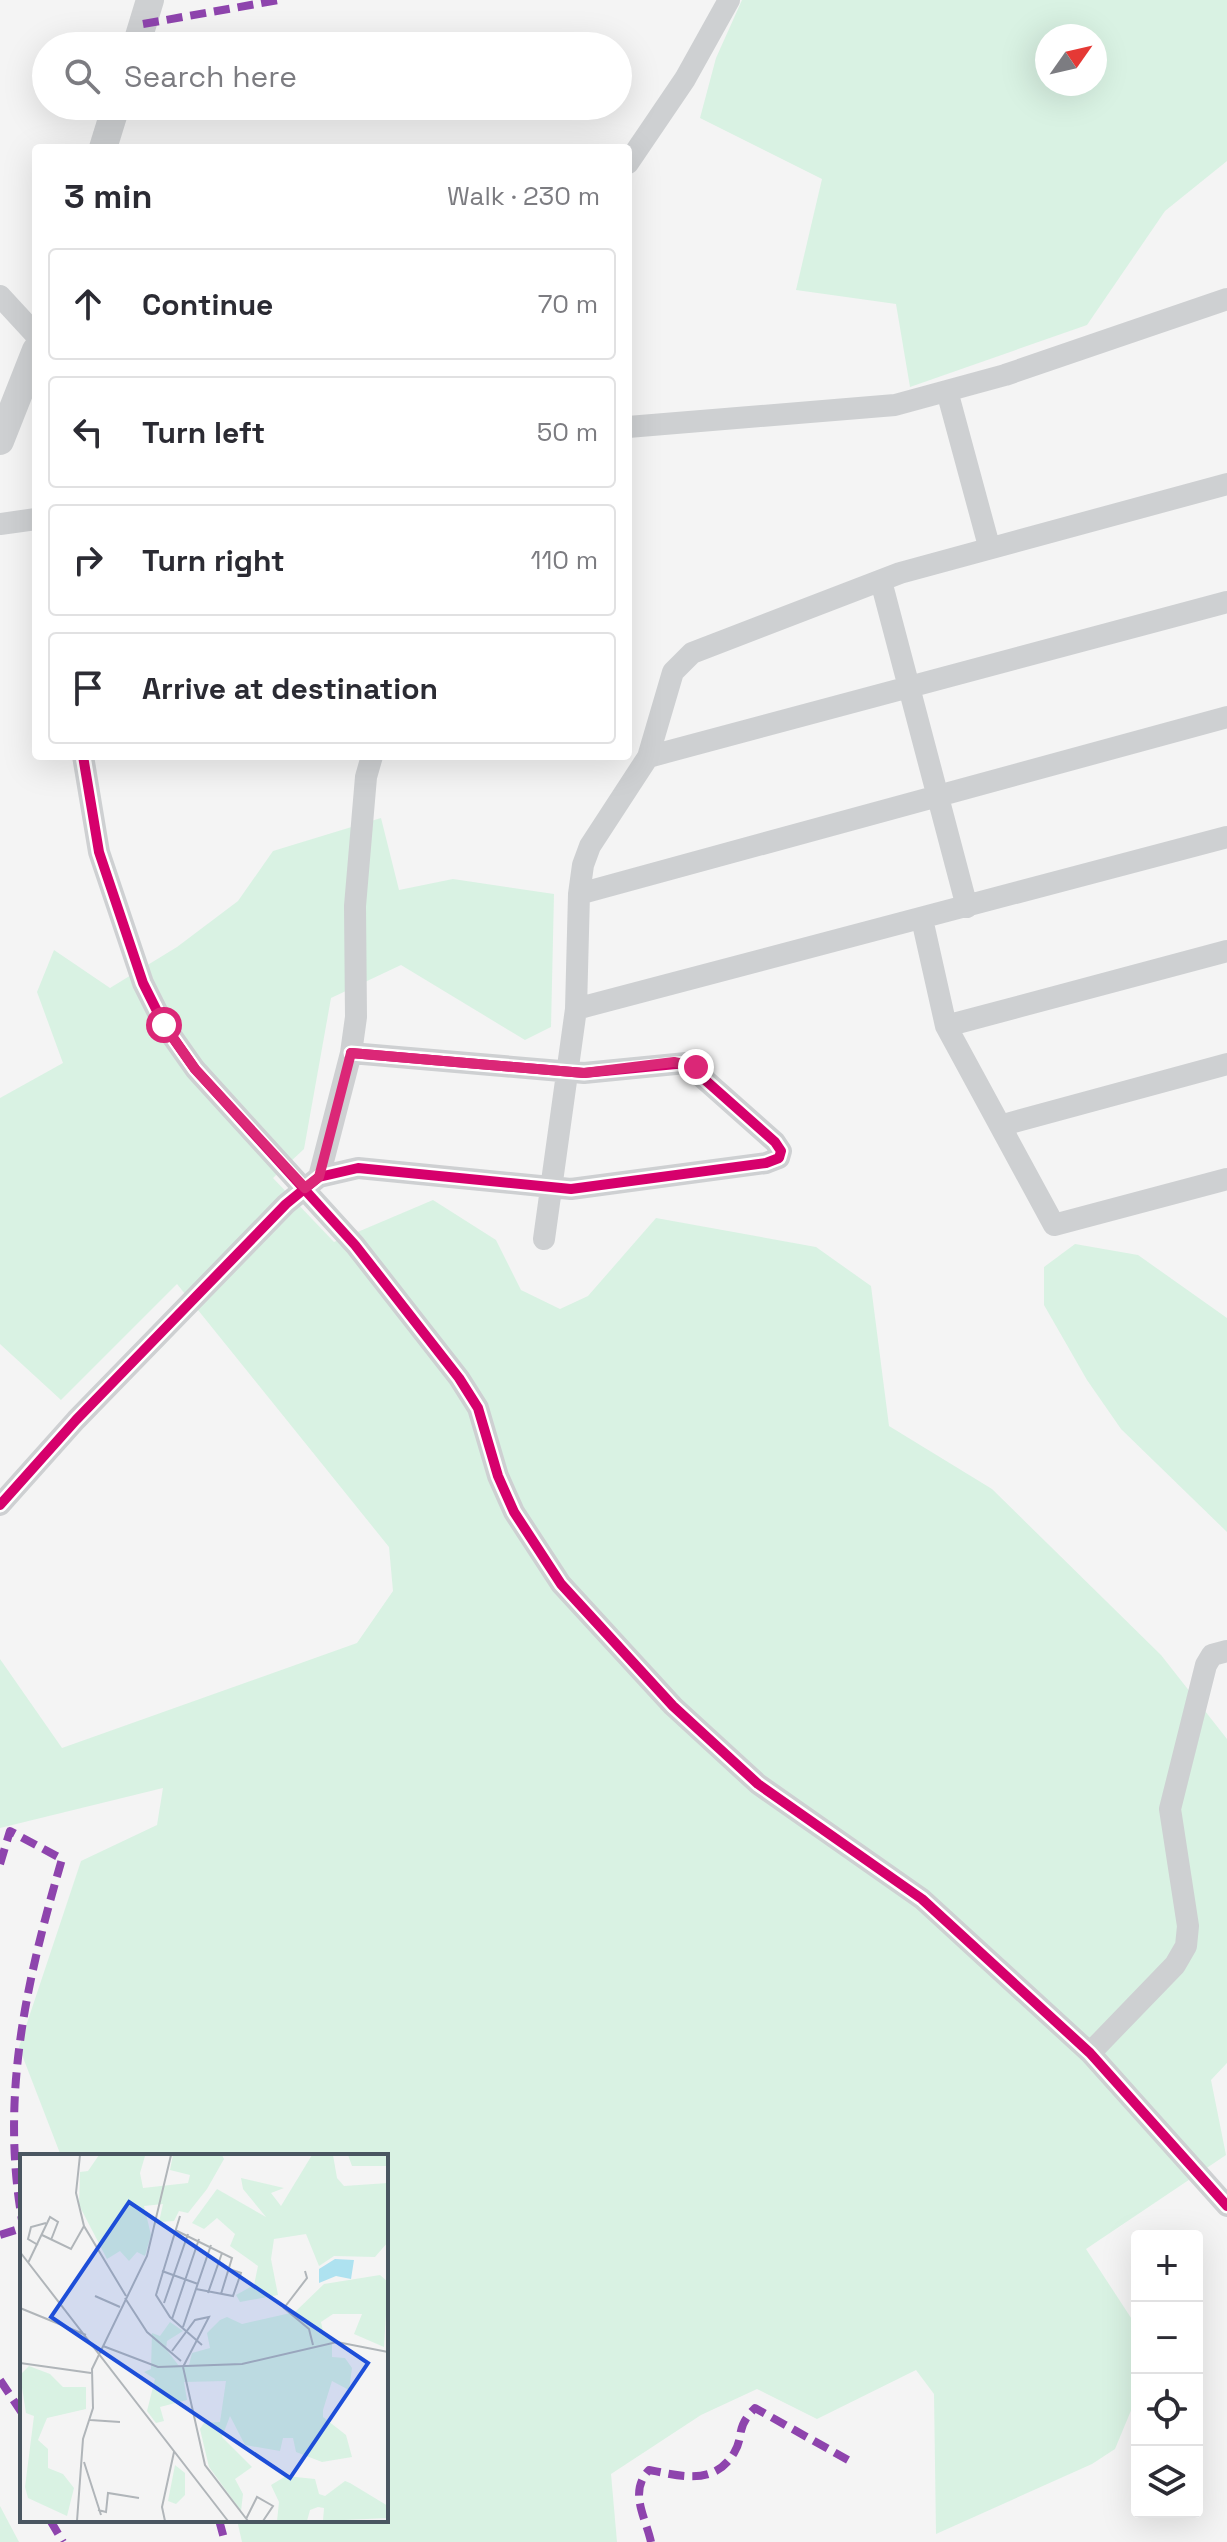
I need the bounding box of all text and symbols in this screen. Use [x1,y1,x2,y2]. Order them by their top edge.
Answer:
north arrow [1035,24,1107,96]
search box [32,32,632,120]
icon: search [60,54,104,98]
text: Search here [124,57,297,96]
text: 3 min [64,175,152,218]
text: Walk · 230 m [447,179,600,213]
icon: ahead [66,282,110,326]
text: Continue [142,285,273,324]
text: 70 m [538,287,598,321]
icon: left [66,410,110,454]
text: Turn left [142,413,265,452]
text: 50 m [537,415,598,449]
icon: right [66,538,110,582]
text: Turn right [142,541,285,580]
text: 110 m [531,543,598,577]
icon: arrive [66,666,110,710]
text: Arrive at destination [142,669,438,708]
route start [146,1007,182,1043]
route end [678,1049,714,1085]
inset map [20,2154,388,2522]
map controls [1131,2230,1203,2518]
button: + [1131,2230,1203,2302]
button: − [1131,2302,1203,2374]
button: locate [1131,2374,1203,2446]
button: layers [1131,2446,1203,2518]

